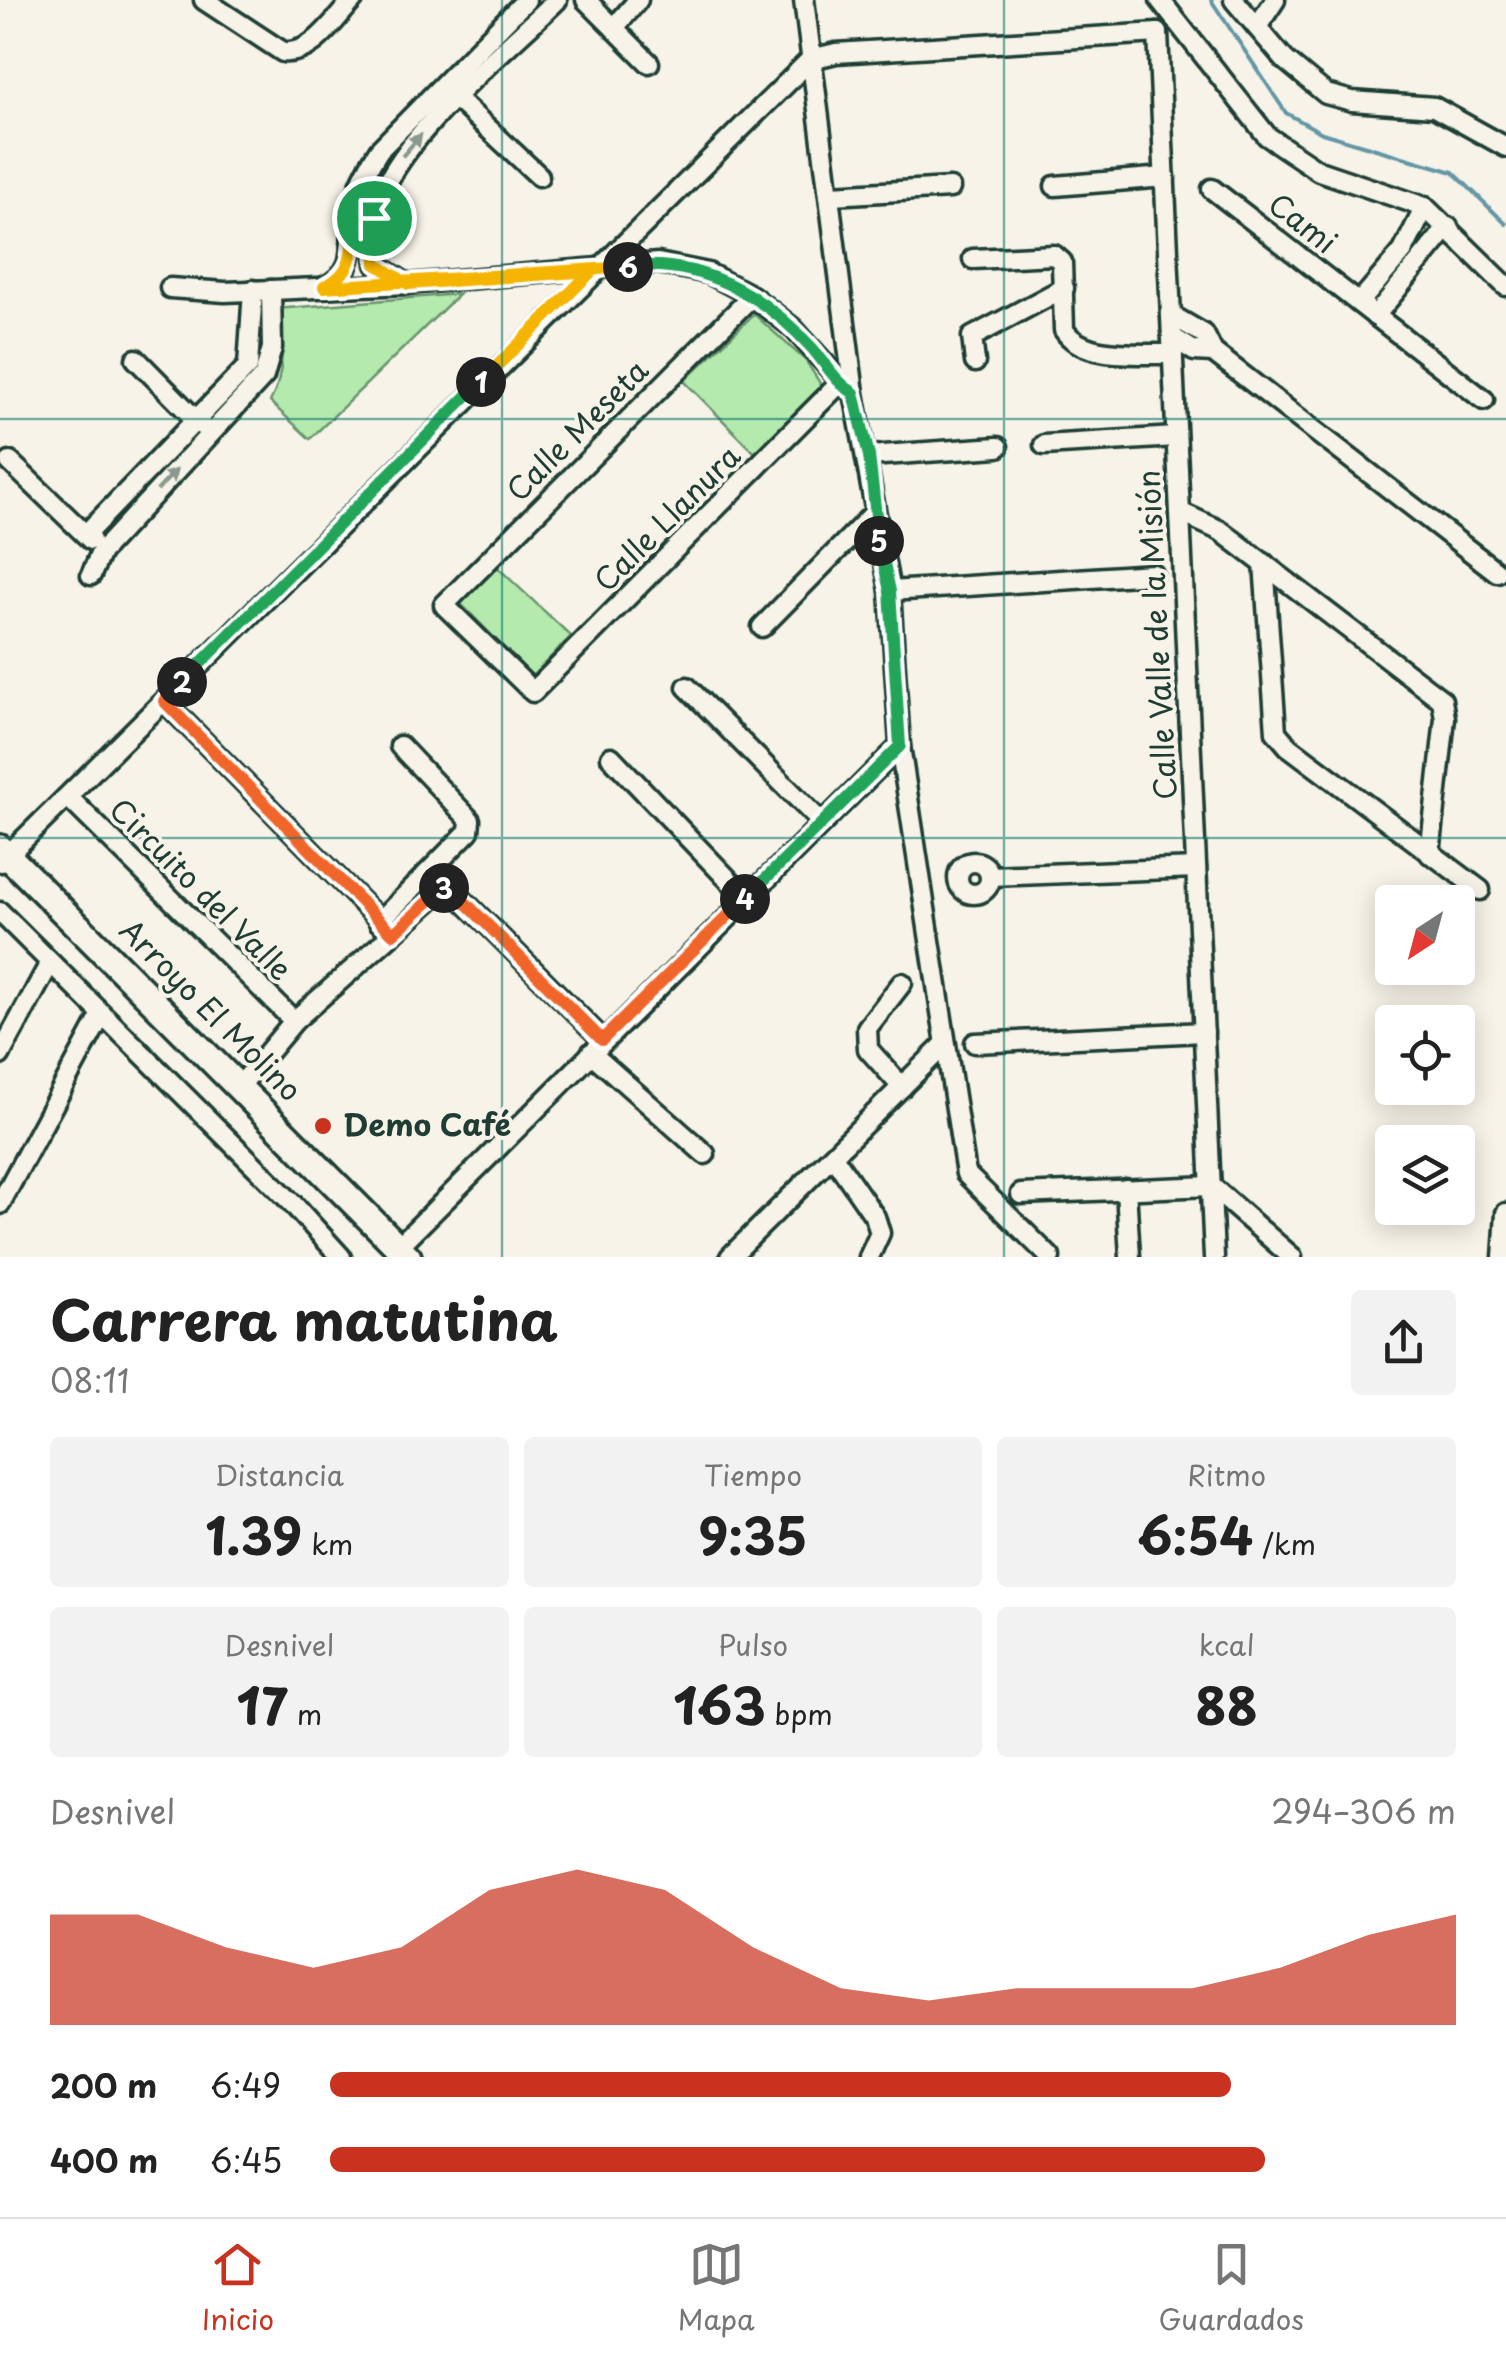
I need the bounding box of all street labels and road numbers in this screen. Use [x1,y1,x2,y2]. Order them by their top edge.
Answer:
street label: Cami [1260,181,1347,263]
street label: Calle Meseta [495,348,658,511]
street label: Calle Llanura [583,433,750,601]
street label: Calle Valle de la Misión [1124,469,1187,801]
street label: Circuito del Valle [100,787,303,990]
street label: Arroyo El Molino [110,908,313,1111]

